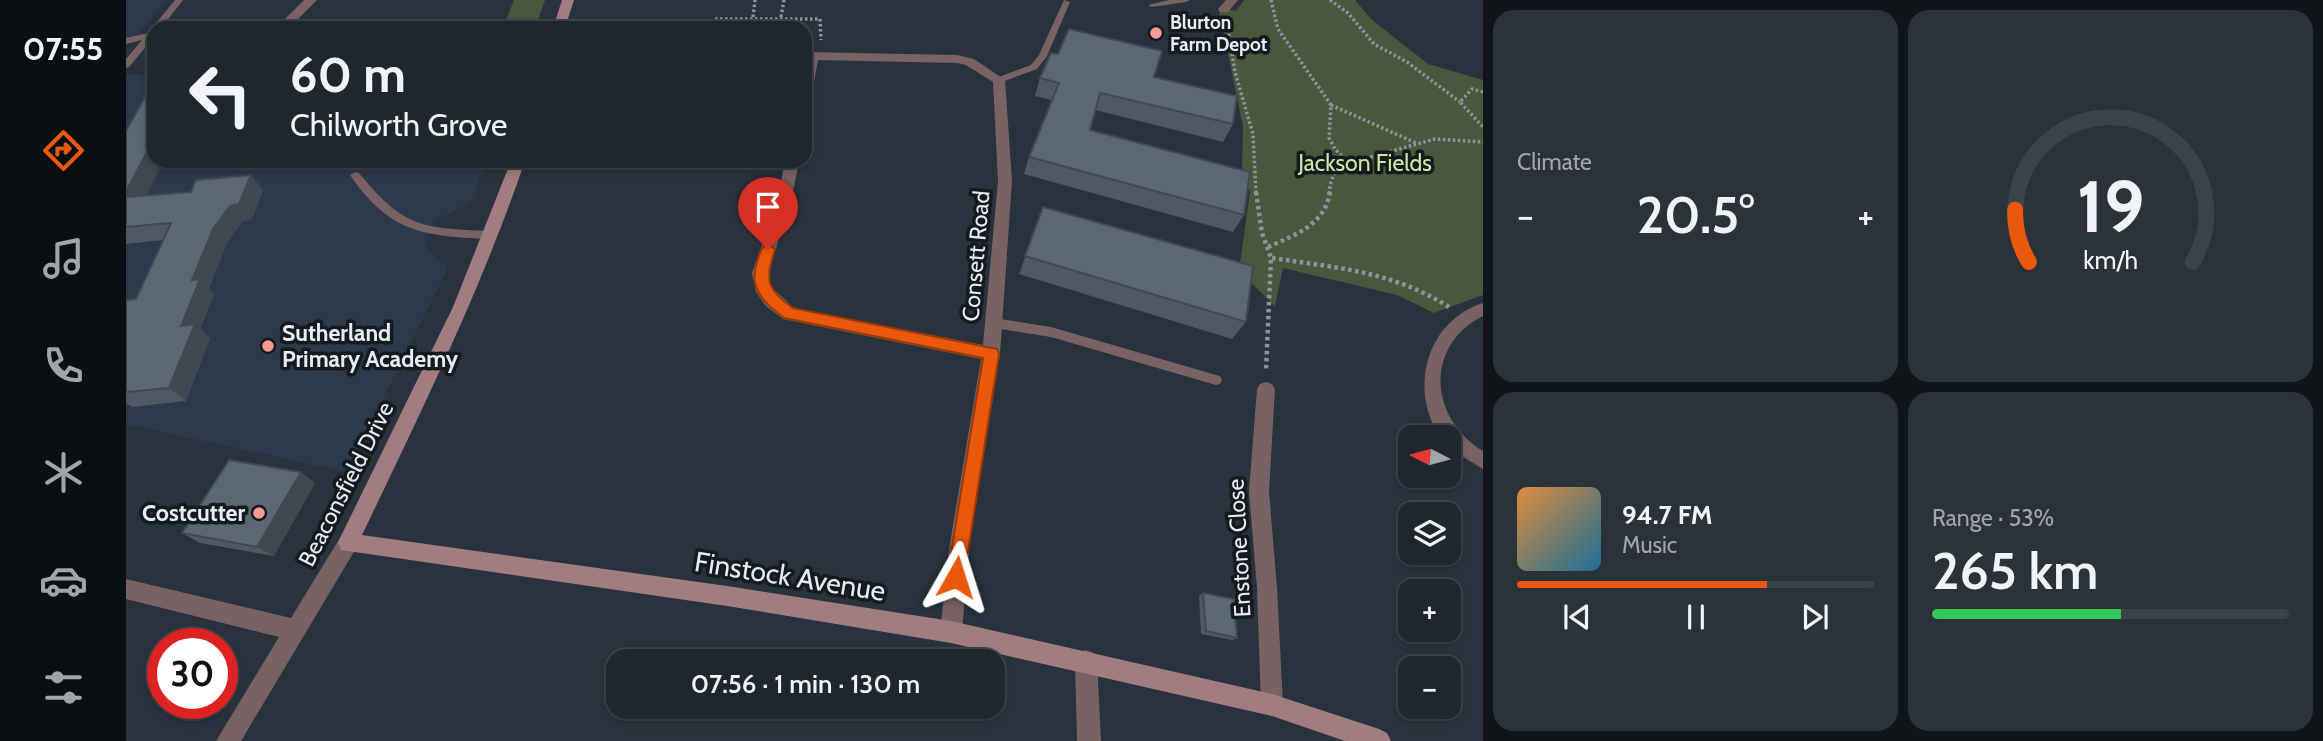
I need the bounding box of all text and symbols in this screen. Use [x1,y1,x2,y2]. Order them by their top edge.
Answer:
place label: Blurton Farm Depot [1170,11,1268,56]
marker: Blurton Farm Depot [1148,25,1164,41]
text: 07:55 [23,29,103,68]
text: 60 m [290,45,406,104]
icon: left [175,49,266,140]
text: Chilworth Grove [290,105,507,144]
icon: directions [39,126,88,175]
text: Climate [1517,148,1592,176]
park label: Jackson Fields [1297,149,1432,177]
text: 19 [2077,162,2144,250]
pin [738,177,798,249]
text: 20.5° [1637,183,1754,246]
icon: arrive [749,188,787,226]
street label: Consett Road [956,189,996,323]
text: − [1517,192,1534,239]
text: + [1857,192,1874,239]
icon: music [39,234,88,283]
text: km/h [2083,245,2138,275]
place label: Sutherland Primary Academy [282,319,459,373]
marker: Sutherland Primary Academy [260,338,276,354]
icon: phone [39,341,88,390]
street label: Beaconsfield Drive [292,397,400,571]
north arrow [1398,425,1461,488]
map controls [1398,425,1461,719]
icon: climate [39,448,88,497]
street label: Enstone Close [1221,478,1257,618]
place label: Costcutter [142,499,245,527]
text: 94.7 FM [1622,499,1713,531]
button: layers [1398,502,1461,565]
text: Range · 53% [1932,504,2054,532]
marker: Costcutter [251,505,267,521]
text: Music [1622,531,1677,559]
text: 265 km [1932,539,2098,602]
position arrow [919,540,993,614]
street label: Finstock Avenue [692,544,888,608]
icon: car [39,556,88,605]
button: + [1398,579,1461,642]
icon: previous [1558,598,1596,636]
icon: pause [1677,598,1715,636]
icon: next [1796,598,1834,636]
speed limit sign: 30 [147,628,238,719]
button: − [1398,656,1461,719]
icon: filters [39,663,88,712]
text: 07:56 · 1 min · 130 m [691,668,920,700]

